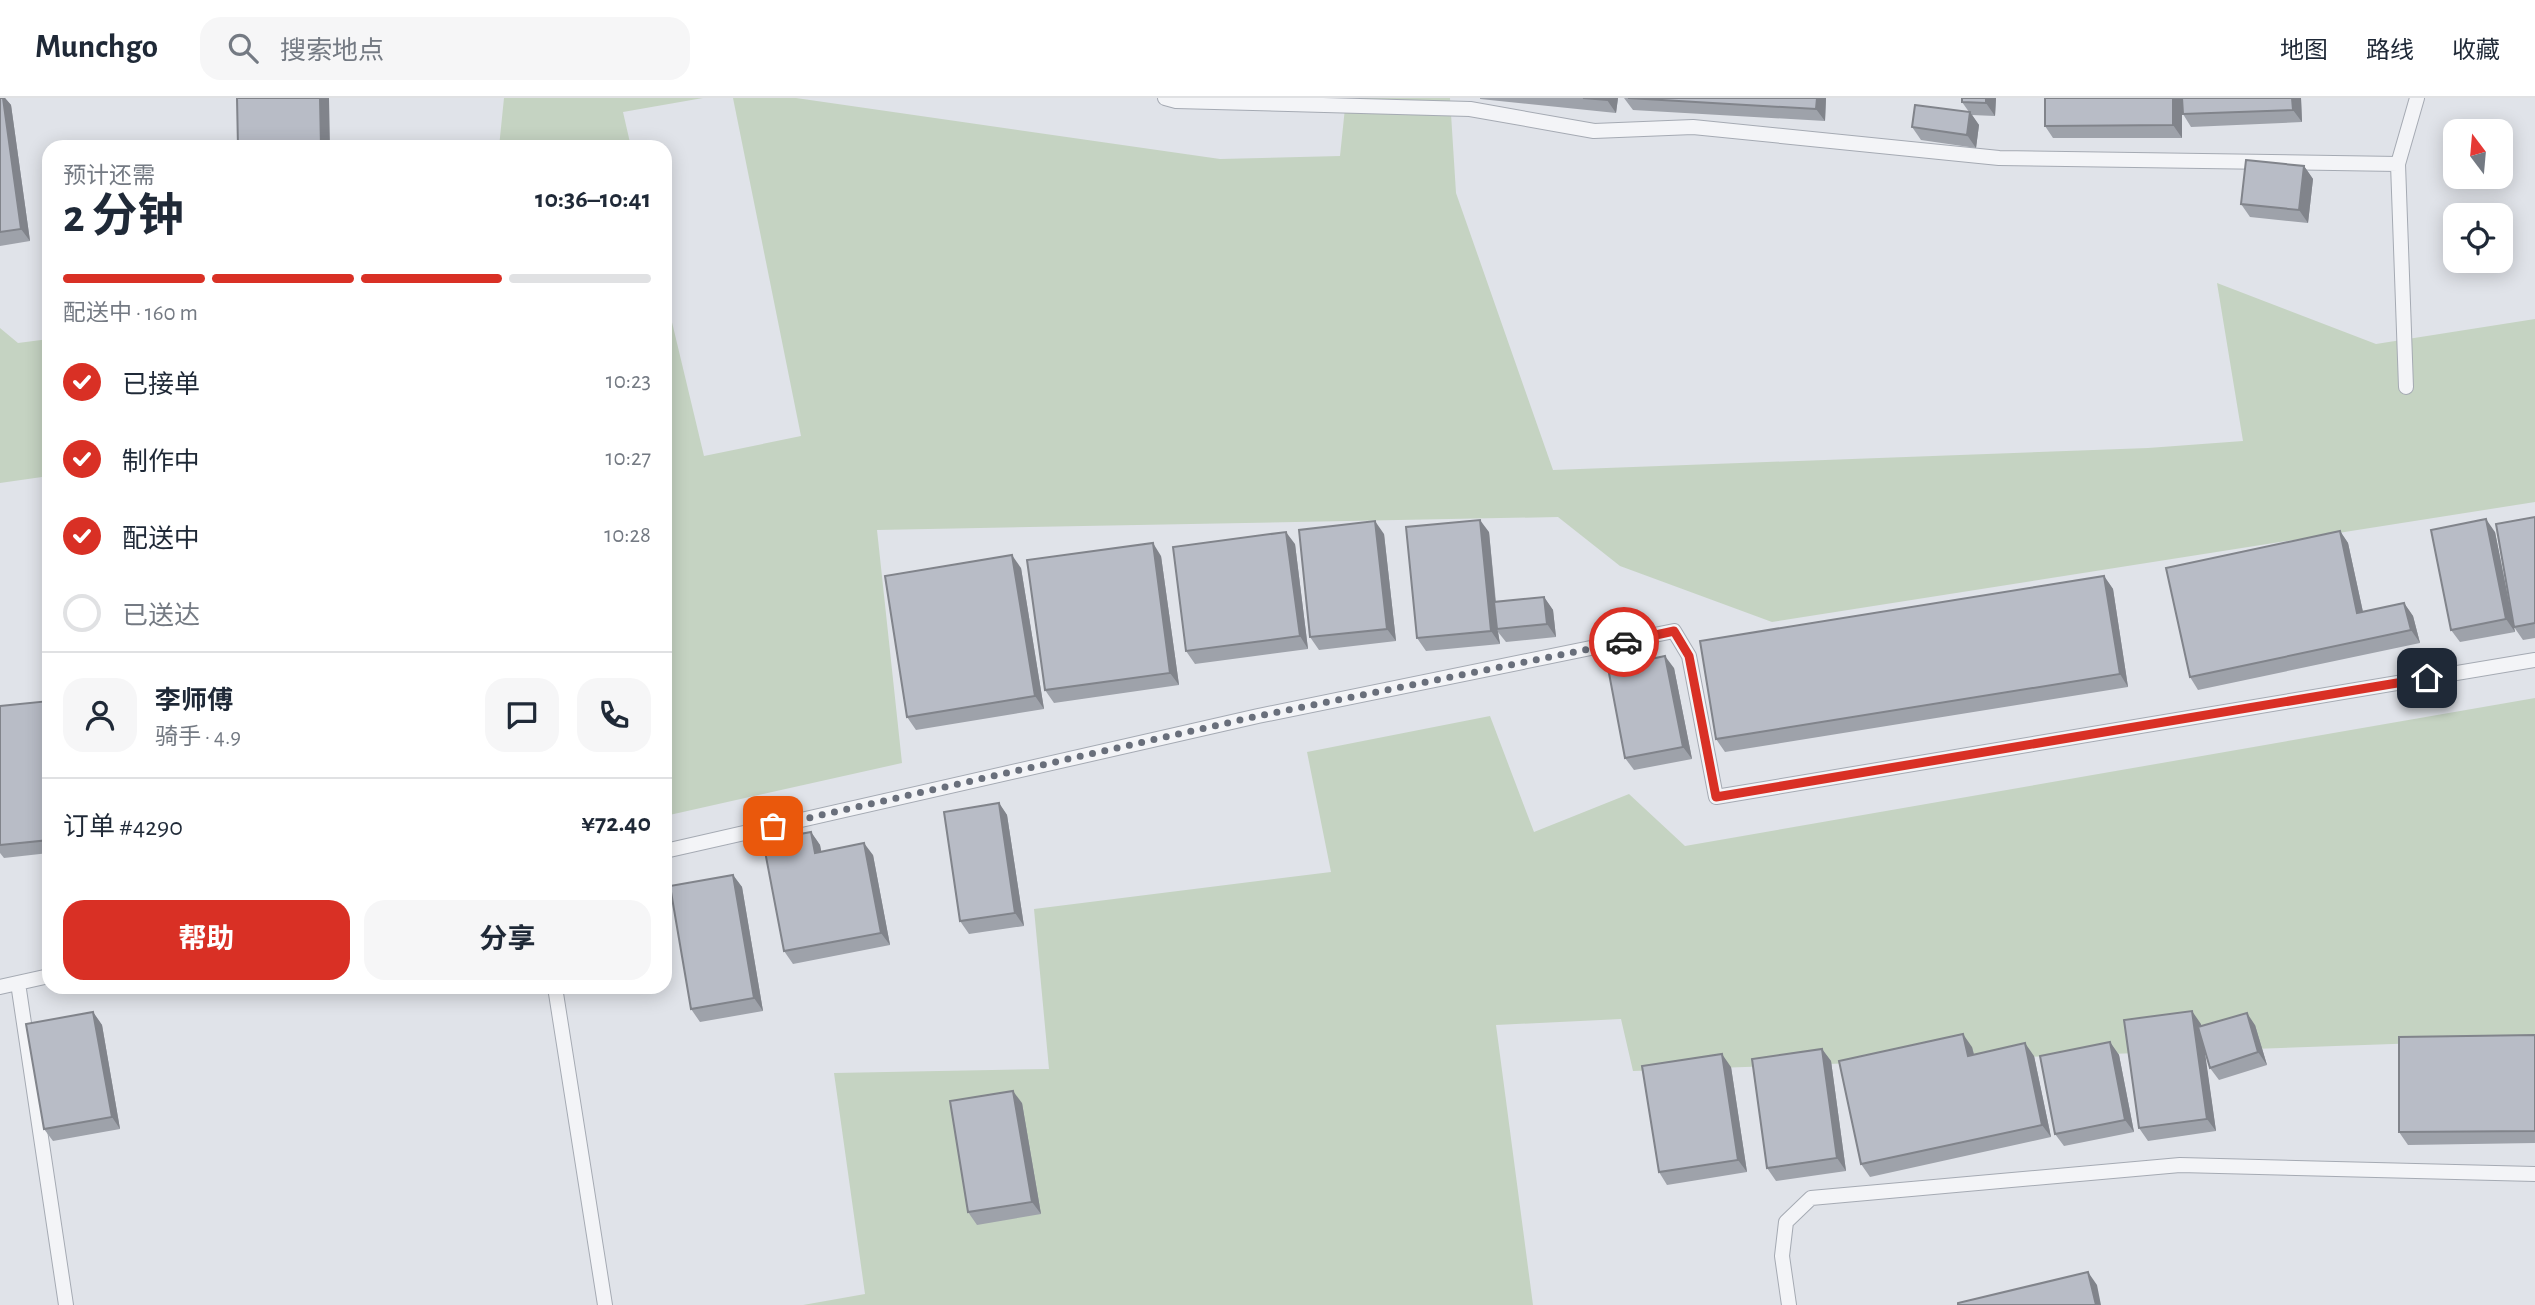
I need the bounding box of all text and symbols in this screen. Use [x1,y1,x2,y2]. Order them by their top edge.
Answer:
search box [200,17,690,80]
icon: search [224,29,262,67]
text: Munchgo [35,31,158,64]
text: 搜索地点 [280,38,384,64]
text: 地图 [2280,39,2328,63]
text: 路线 [2366,39,2414,63]
text: 收藏 [2452,39,2500,63]
north arrow [2443,119,2513,189]
map controls [2443,119,2513,273]
text: 预计还需 [63,165,155,188]
text: 10:36–10:41 [535,186,651,212]
text: 2 分钟 [63,194,184,240]
button: locate [2443,203,2513,273]
text: 配送中 · 160 m [63,302,198,325]
icon: check [63,363,101,401]
text: 10:23 [606,370,651,393]
text: 已接单 [122,372,200,398]
icon: check [63,440,101,478]
text: 10:27 [606,447,651,470]
text: 制作中 [122,449,200,475]
icon: check [63,517,101,555]
text: 10:28 [604,524,651,547]
text: 配送中 [122,526,200,552]
text: 已送达 [122,603,200,629]
courier [1589,607,1659,677]
icon: car [1605,623,1643,661]
pin [2397,648,2457,708]
icon: home [2408,659,2446,697]
button: person [63,678,137,752]
button: chat [485,678,559,752]
button: phone [577,678,651,752]
text: 李师傅 [155,688,233,714]
text: 骑手 · 4.9 [155,726,241,749]
pin [743,796,803,856]
icon: bag [754,807,792,845]
text: ¥72.40 [581,810,651,836]
text: 订单 #4290 [63,814,183,840]
button: 帮助 [63,900,350,980]
button: 分享 [364,900,651,980]

